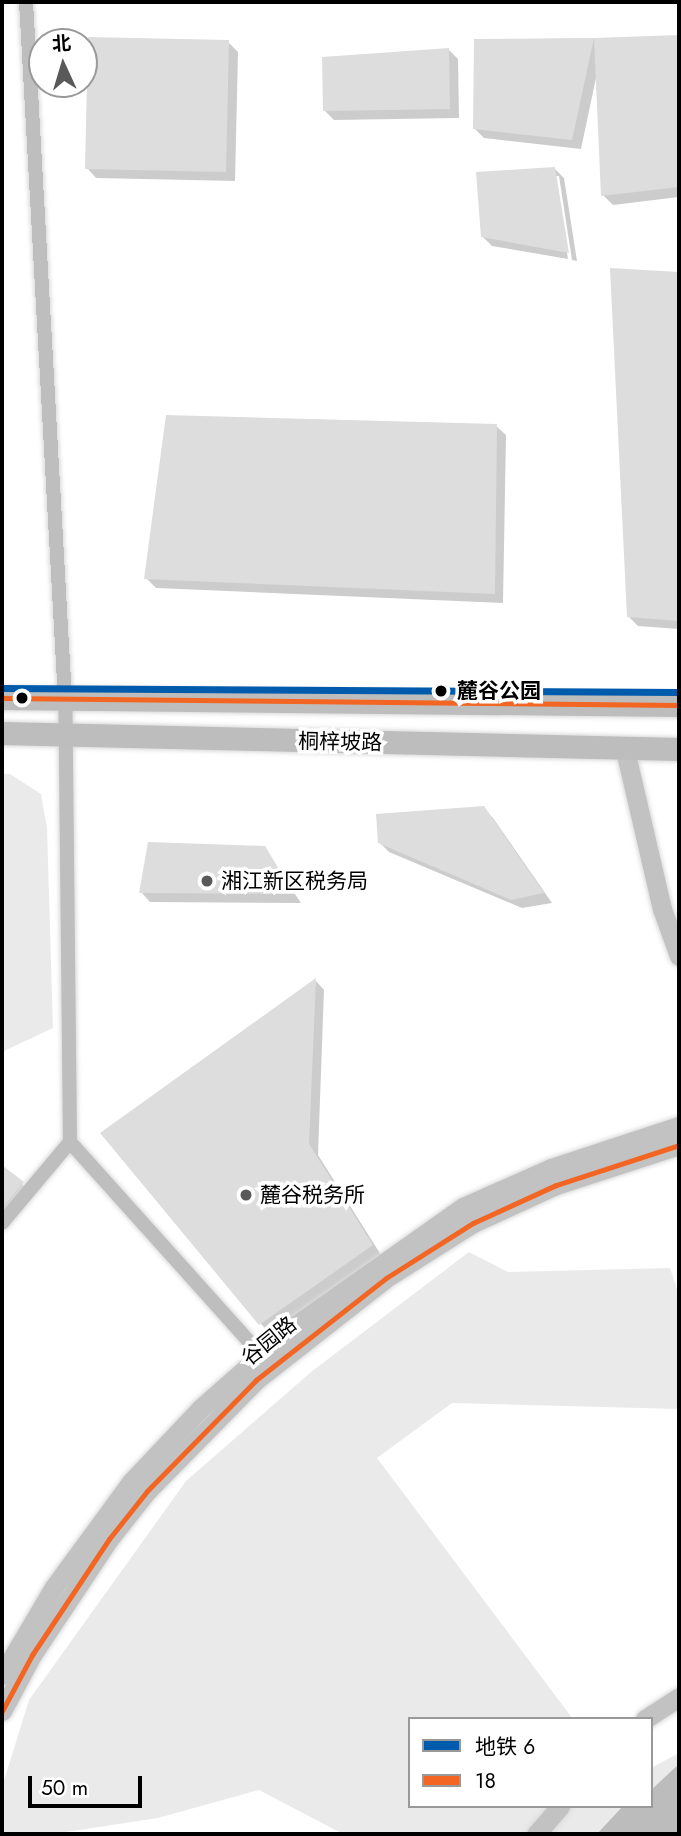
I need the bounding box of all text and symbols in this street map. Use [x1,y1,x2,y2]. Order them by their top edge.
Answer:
north arrow [28,28,98,98]
text: 北 [51,29,72,58]
place label: 麓谷公园 [457,678,541,704]
marker: 麓谷公园 [431,681,451,701]
unlabelled marker [15,691,29,705]
street label: 桐梓坡路 [298,729,382,755]
place label: 湘江新区税务局 [221,868,368,894]
marker: 湘江新区税务局 [199,873,215,889]
place label: 麓谷税务所 [260,1182,365,1208]
marker: 麓谷税务所 [238,1187,254,1203]
street label: 谷园路 [237,1311,301,1371]
legend [408,1717,653,1808]
text: 地铁 6 [475,1732,535,1762]
scale bar [32,1762,145,1806]
text: 18 [475,1766,496,1796]
text: 50 m [41,1773,88,1803]

